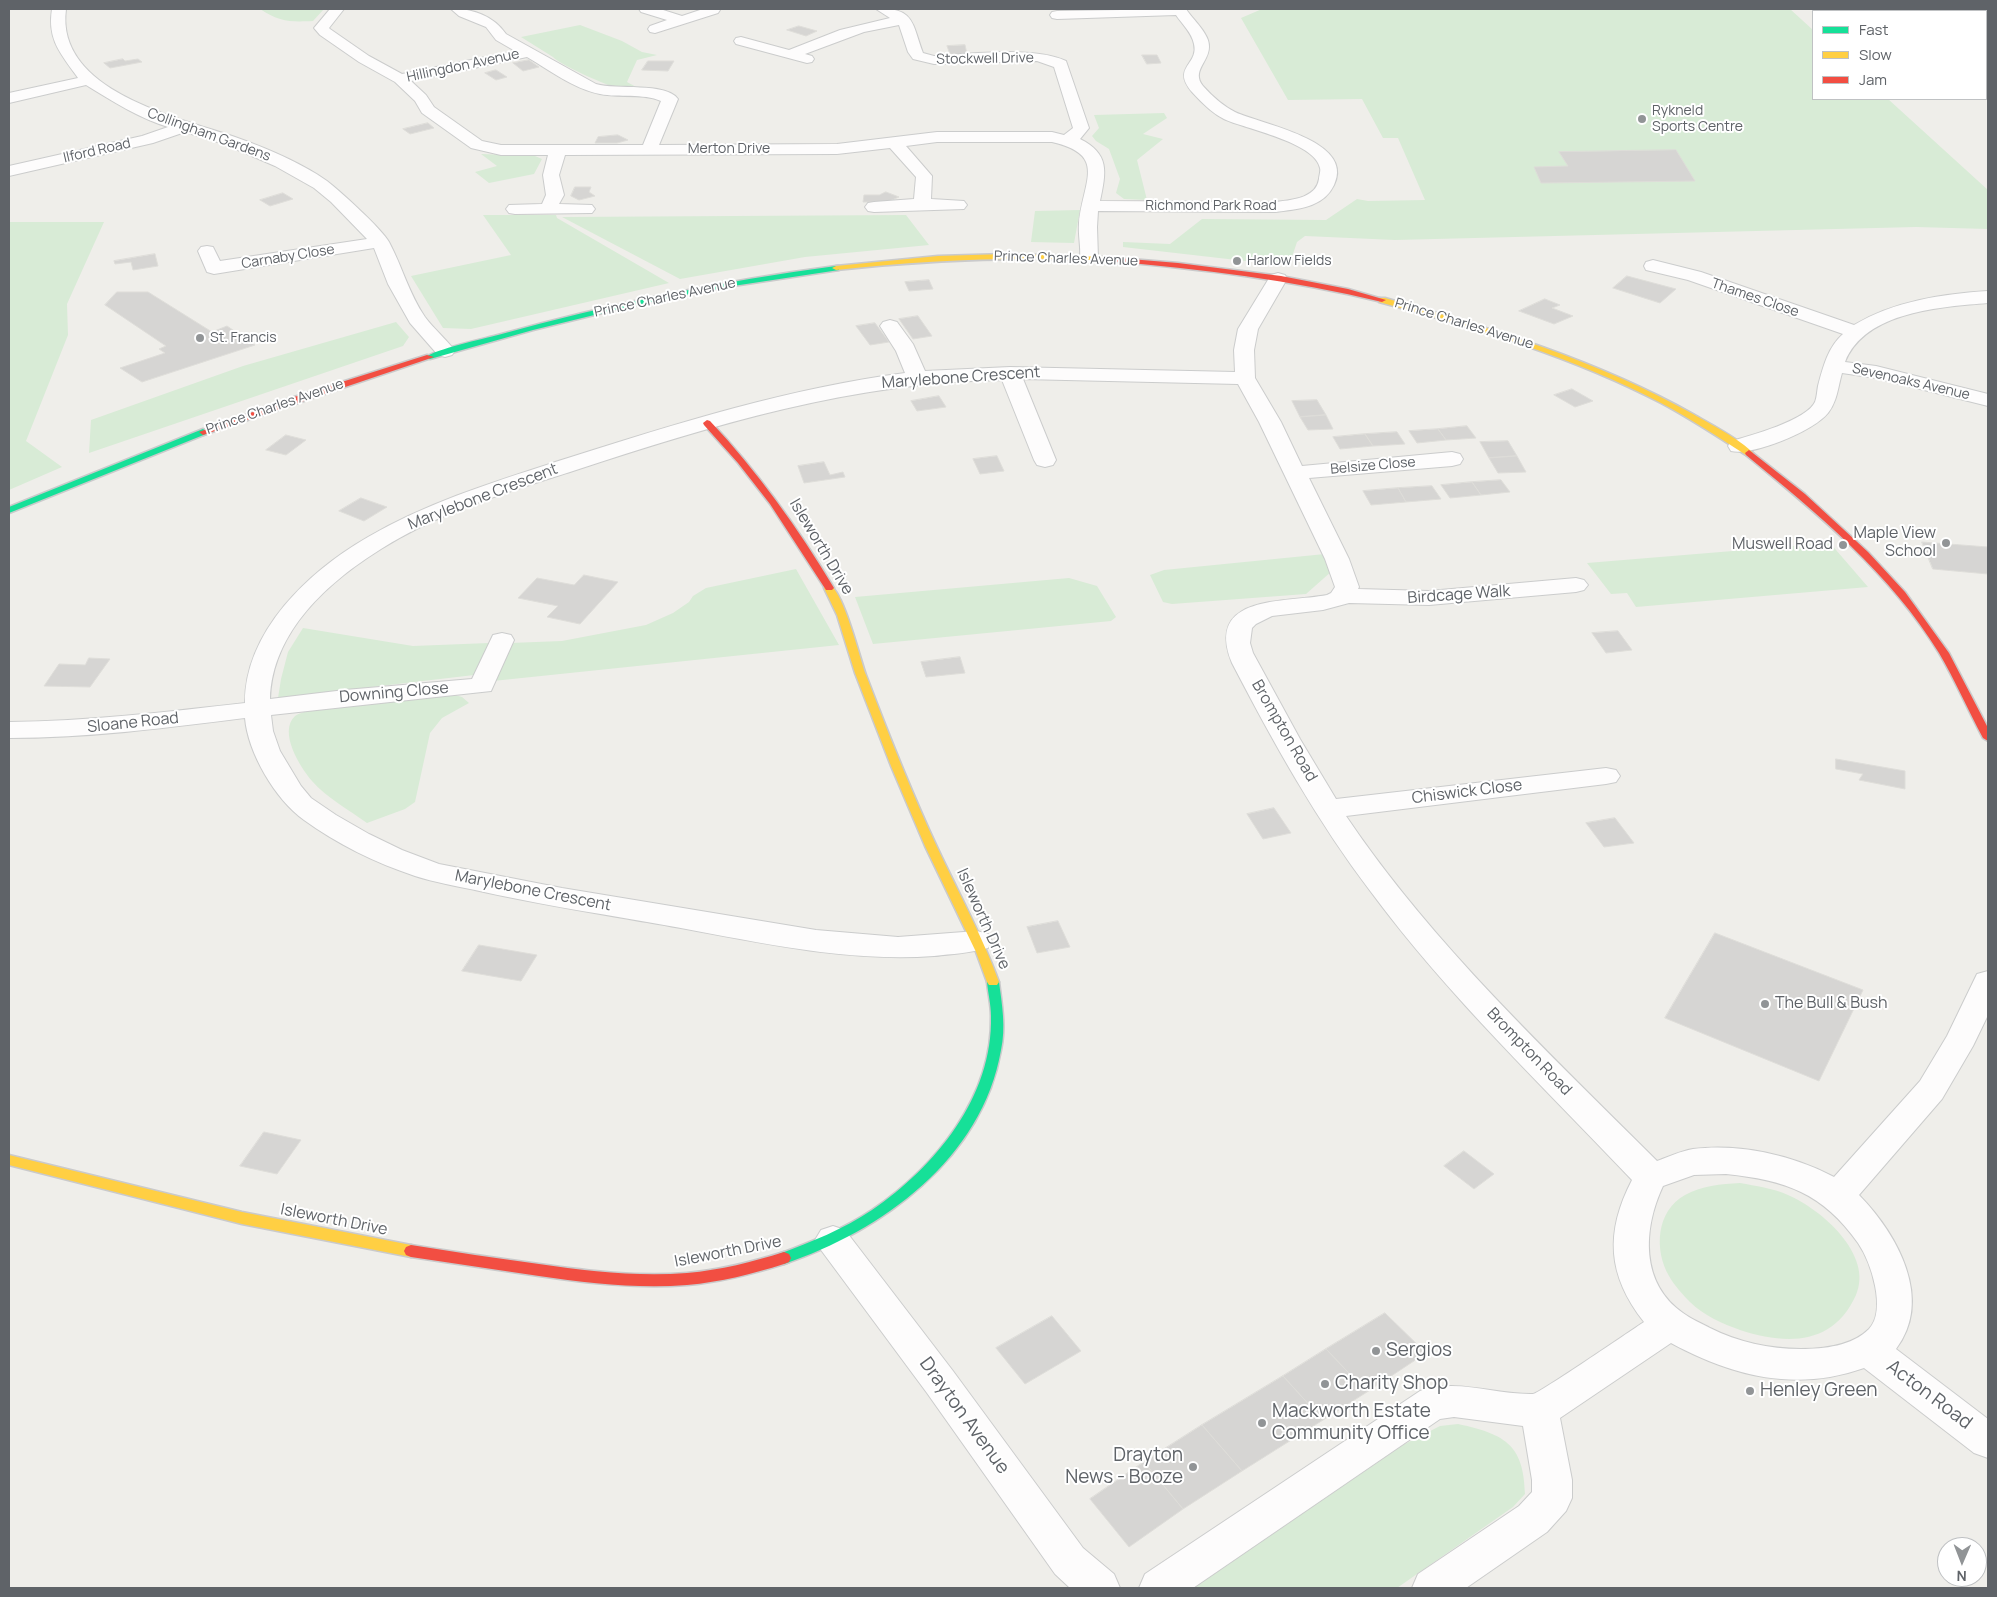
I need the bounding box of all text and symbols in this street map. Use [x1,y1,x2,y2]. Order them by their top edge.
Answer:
legend [1812,10,1987,100]
text: Fast [1859,19,1888,40]
text: Slow [1859,44,1892,65]
street label: Hillingdon Avenue [405,46,521,86]
street label: Stockwell Drive [936,50,1034,68]
text: Jam [1859,69,1887,90]
place label: Rykneld Sports Centre [1652,103,1743,136]
street label: Collingham Gardens [145,105,273,165]
marker: Rykneld Sports Centre [1636,113,1648,125]
street label: Ilford Road [62,135,132,167]
street label: Merton Drive [688,141,770,157]
street label: Richmond Park Road [1145,198,1277,214]
street label: Carnaby Close [240,241,336,273]
street label: Prince Charles Avenue [994,248,1138,270]
place label: Harlow Fields [1247,253,1332,269]
marker: Harlow Fields [1231,255,1243,267]
street label: Prince Charles Avenue [593,275,737,321]
street label: Thames Close [1709,275,1801,321]
street label: Prince Charles Avenue [1393,295,1535,353]
place label: St. Francis [210,330,277,346]
marker: St. Francis [194,332,206,344]
street label: Sevenoaks Avenue [1850,360,1972,404]
street label: Marylebone Crescent [881,363,1041,393]
street label: Prince Charles Avenue [204,376,346,438]
street label: Belsize Close [1330,454,1416,478]
street label: Marylebone Crescent [405,460,561,534]
street label: Isleworth Drive [785,496,857,598]
place label: Maple View School [1854,524,1936,562]
place label: Muswell Road [1732,535,1833,555]
marker: Maple View School [1940,537,1952,549]
marker: Muswell Road [1837,539,1849,551]
street label: Birdcage Walk [1407,582,1511,608]
street label: Brompton Road [1247,677,1321,785]
street label: Downing Close [338,679,450,707]
street label: Sloane Road [86,709,180,737]
street label: Chiswick Close [1411,776,1523,808]
street label: Isleworth Drive [952,865,1014,973]
street label: Marylebone Crescent [453,866,613,916]
place label: The Bull & Bush [1775,994,1887,1014]
marker: The Bull & Bush [1759,998,1771,1010]
street label: Brompton Road [1482,1004,1576,1100]
street label: Isleworth Drive [279,1200,389,1240]
street label: Isleworth Drive [673,1232,783,1272]
place label: Sergios [1386,1340,1452,1362]
marker: Sergios [1370,1345,1382,1357]
street label: Drayton Avenue [914,1353,1014,1479]
street label: Acton Road [1882,1355,1976,1435]
place label: Charity Shop [1335,1373,1448,1395]
marker: Charity Shop [1319,1378,1331,1390]
place label: Henley Green [1760,1380,1878,1402]
marker: Henley Green [1744,1385,1756,1397]
place label: Mackworth Estate Community Office [1272,1401,1431,1445]
marker: Mackworth Estate Community Office [1256,1417,1268,1429]
place label: Drayton News - Booze [1065,1445,1183,1489]
marker: Drayton News - Booze [1187,1461,1199,1473]
north arrow [1937,1537,1987,1587]
text: N [1957,1567,1967,1586]

